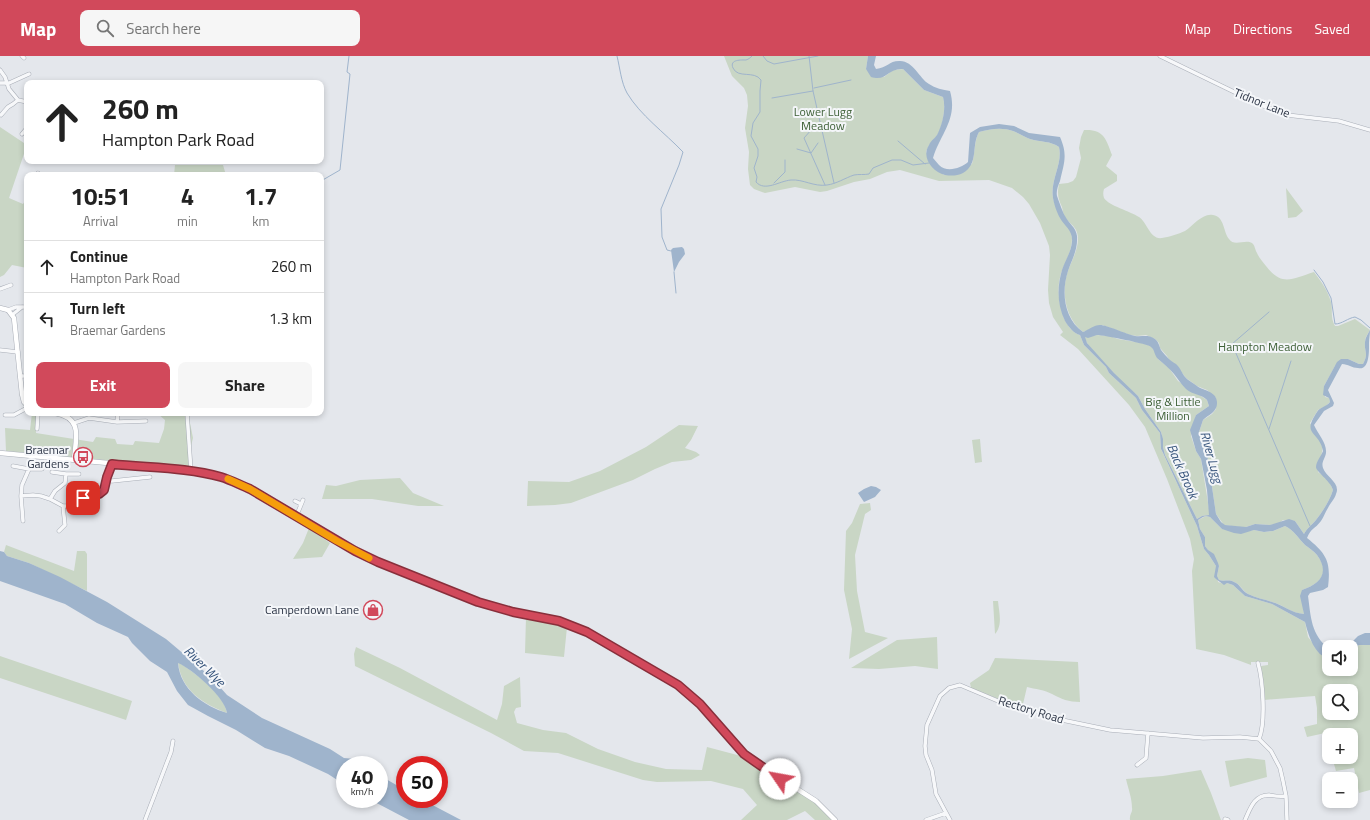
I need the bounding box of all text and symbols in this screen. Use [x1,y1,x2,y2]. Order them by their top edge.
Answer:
search box [80,10,360,46]
text: Map [20,14,56,43]
icon: search [94,17,116,39]
text: Search here [126,17,201,40]
text: Map [1185,18,1211,39]
text: Directions [1233,18,1292,39]
text: Saved [1314,18,1350,39]
street label: Tidnor Lane [1231,83,1293,122]
text: 260 m [102,87,179,130]
icon: ahead [36,96,88,148]
park label: Lower Lugg Meadow [794,102,852,135]
text: Hampton Park Road [102,126,254,153]
text: 10:51 [71,178,130,214]
text: 4 [181,178,194,214]
text: 1.7 [244,178,277,214]
text: Arrival [83,211,118,231]
text: min [177,211,198,231]
text: km [252,211,269,231]
text: Continue [70,245,128,268]
text: 260 m [271,255,312,278]
icon: ahead [36,256,58,278]
text: Hampton Park Road [70,268,180,288]
text: Turn left [70,297,125,320]
text: 1.3 km [269,307,312,330]
icon: left [36,308,58,330]
text: Braemar Gardens [70,320,166,340]
park label: Hampton Meadow [1218,337,1312,356]
button: Exit [36,362,170,408]
button: Share [178,362,312,408]
park label: Big & Little Million [1145,392,1201,425]
water label: River Lugg [1195,429,1229,487]
place label: Braemar Gardens [25,440,69,473]
water label: Back Brook [1162,440,1205,504]
bus stop icon: Braemar Gardens [72,446,94,468]
pin [66,481,100,515]
icon: arrive [72,487,94,509]
shop icon: Camperdown Lane [362,599,384,621]
place label: Camperdown Lane [265,600,359,619]
map controls [1322,640,1358,808]
button: sound [1322,640,1358,676]
water label: River Wye [180,641,231,692]
button: search [1322,684,1358,720]
street label: Rectory Road [996,691,1066,729]
button: + [1322,728,1358,764]
speed limit sign: 50 [396,756,448,808]
position arrow [759,758,801,800]
text: 40 [351,761,373,792]
button: − [1322,772,1358,808]
text: km/h [351,784,373,799]

